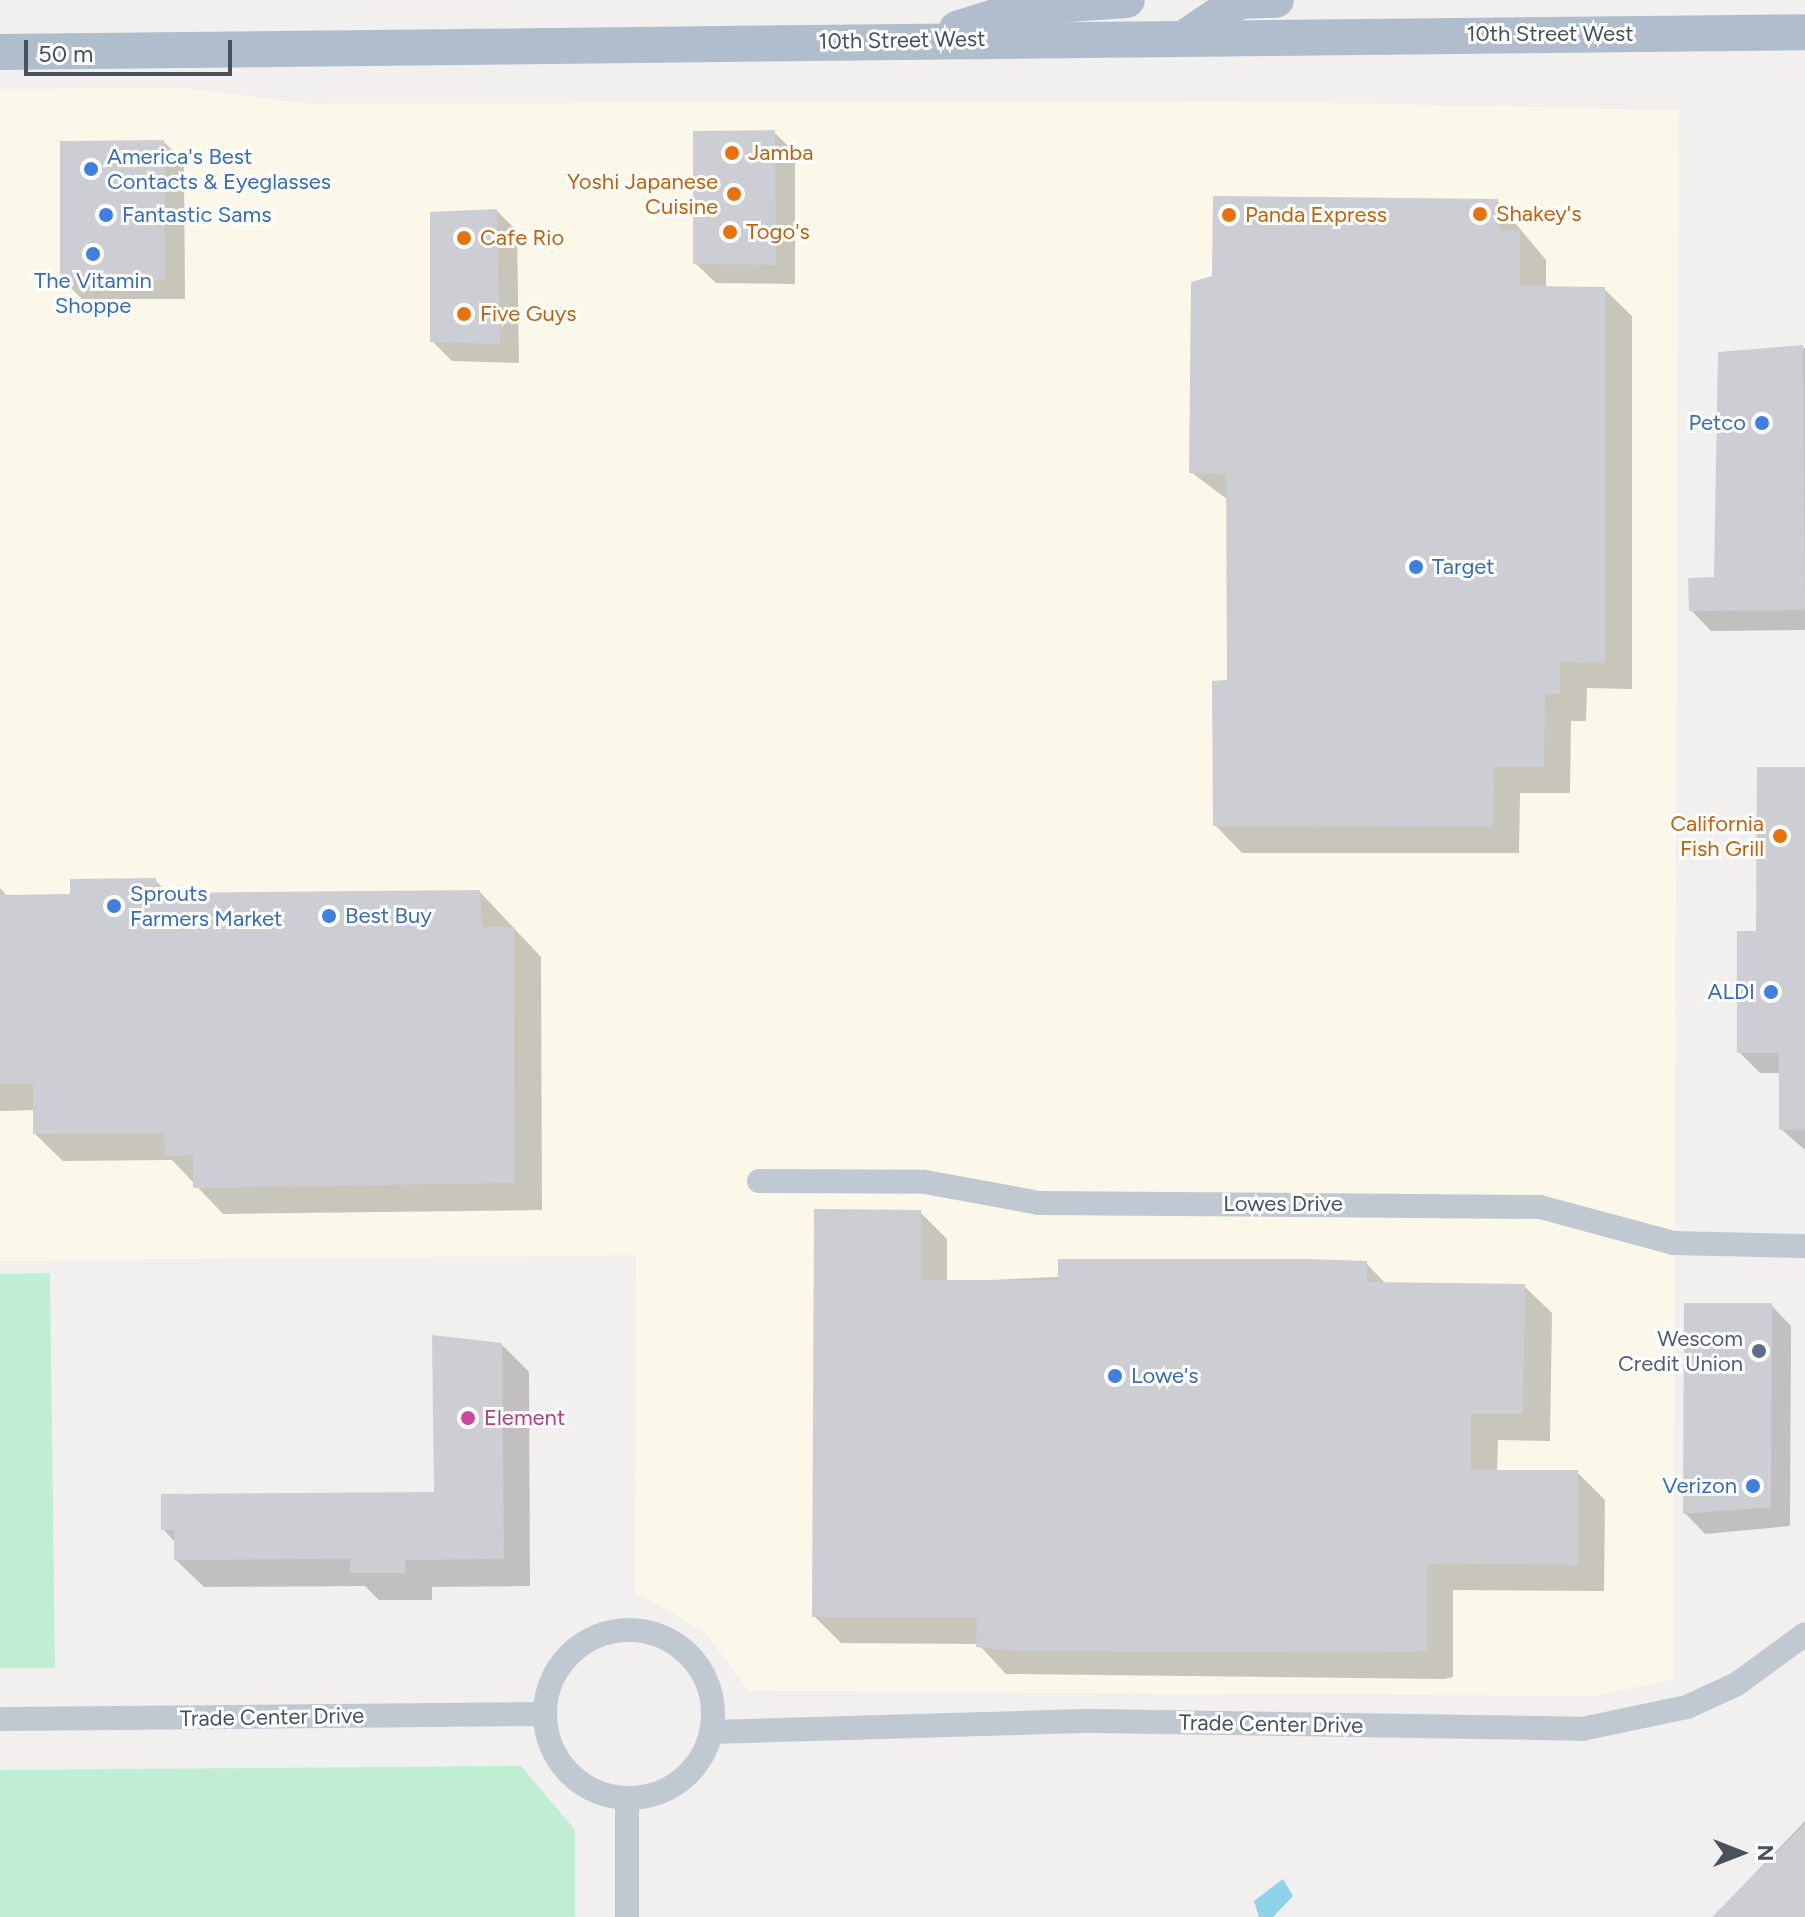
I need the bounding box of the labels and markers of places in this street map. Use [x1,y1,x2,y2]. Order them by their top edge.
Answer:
place label: Jamba [748,140,813,166]
place label: America's Best Contacts & Eyeglasses [107,143,331,194]
marker: Jamba [723,144,741,162]
marker: America's Best Contacts & Eyeglasses [82,160,100,178]
place label: Yoshi Japanese Cuisine [567,168,718,220]
marker: Yoshi Japanese Cuisine [725,185,743,203]
place label: Shakey's [1496,201,1581,227]
place label: Fantastic Sams [122,202,272,228]
place label: Panda Express [1245,202,1387,228]
marker: Shakey's [1471,205,1489,223]
marker: Fantastic Sams [97,206,115,224]
marker: Panda Express [1220,206,1238,224]
place label: Togo's [746,219,810,245]
marker: Togo's [721,223,739,241]
place label: Cafe Rio [480,225,564,251]
marker: Cafe Rio [455,229,473,247]
marker: The Vitamin Shoppe [84,245,102,263]
place label: The Vitamin Shoppe [34,267,152,318]
place label: Five Guys [480,301,576,327]
marker: Five Guys [455,305,473,323]
place label: Petco [1689,410,1746,436]
marker: Petco [1753,414,1771,432]
place label: Target [1432,554,1495,580]
marker: Target [1407,558,1425,576]
place label: California Fish Grill [1670,810,1764,862]
marker: California Fish Grill [1771,827,1789,845]
place label: Sprouts Farmers Market [130,880,282,932]
marker: Sprouts Farmers Market [105,897,123,915]
place label: Best Buy [345,903,432,929]
marker: Best Buy [320,907,338,925]
place label: ALDI [1708,979,1755,1005]
marker: ALDI [1762,983,1780,1001]
place label: Wescom Credit Union [1618,1325,1743,1376]
marker: Wescom Credit Union [1750,1342,1768,1360]
place label: Lowe's [1131,1363,1199,1389]
marker: Lowe's [1106,1367,1124,1385]
place label: Element [484,1405,565,1431]
marker: Element [459,1409,477,1427]
place label: Verizon [1662,1473,1737,1499]
marker: Verizon [1744,1477,1762,1495]

